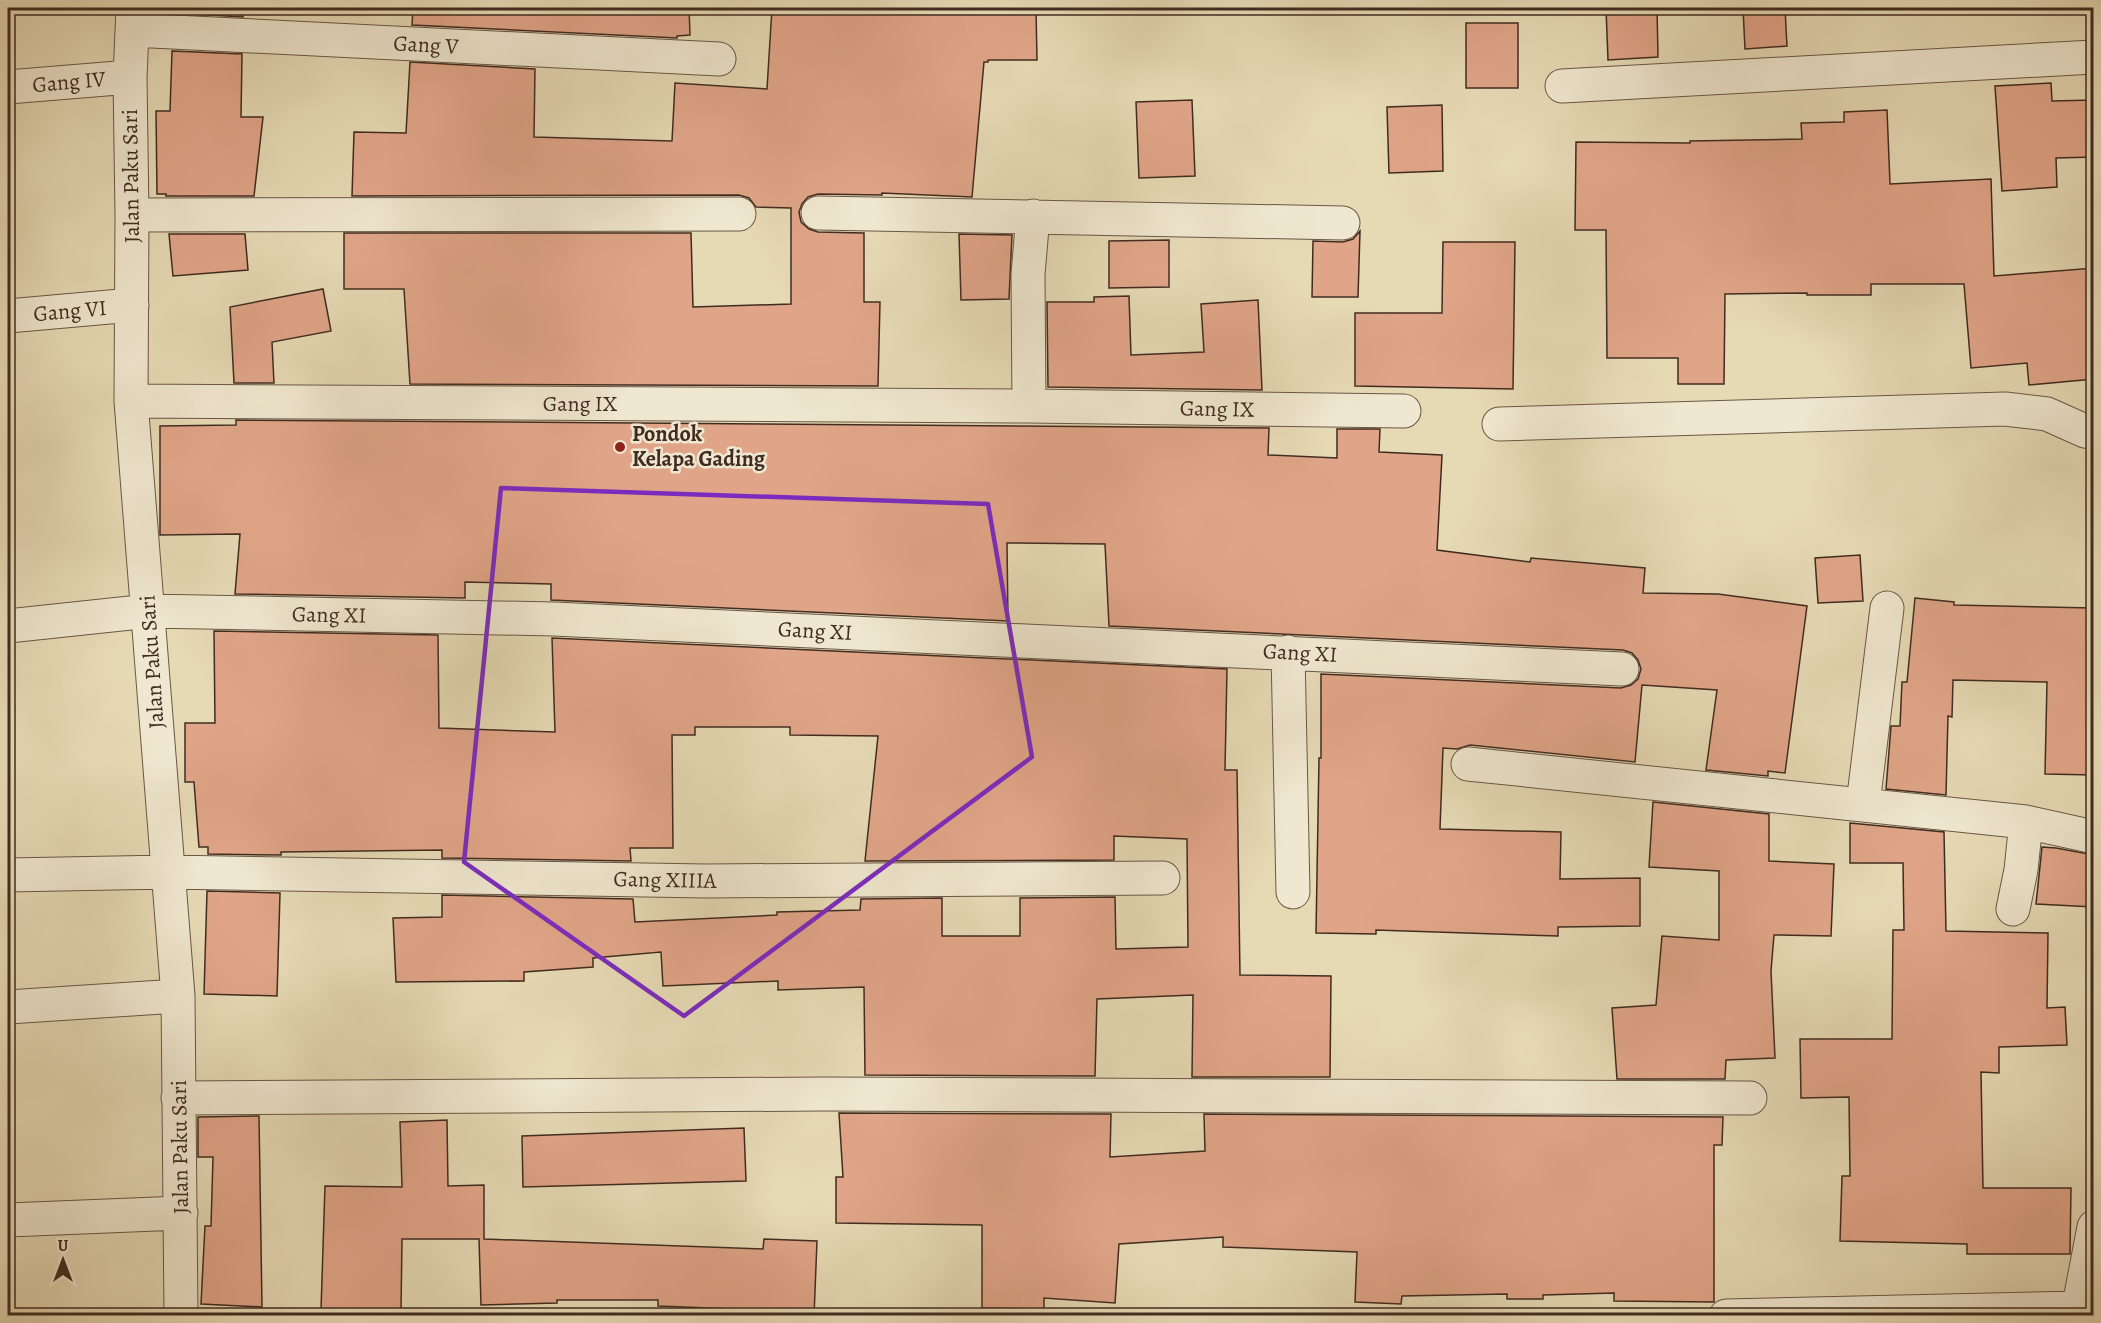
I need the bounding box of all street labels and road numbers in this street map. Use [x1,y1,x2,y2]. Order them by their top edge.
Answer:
street label: Gang V [392,28,460,62]
street label: Gang IV [31,64,107,100]
street label: Jalan Paku Sari [115,109,147,243]
street label: Gang VI [32,293,108,329]
street label: Gang IX [543,389,618,419]
street label: Gang IX [1179,393,1255,425]
street label: Jalan Paku Sari [132,594,172,730]
street label: Gang XI [291,599,367,631]
street label: Gang XI [777,614,853,648]
street label: Gang XI [1262,636,1338,670]
street label: Gang XIIIA [613,864,718,896]
street label: Jalan Paku Sari [164,1080,196,1214]

